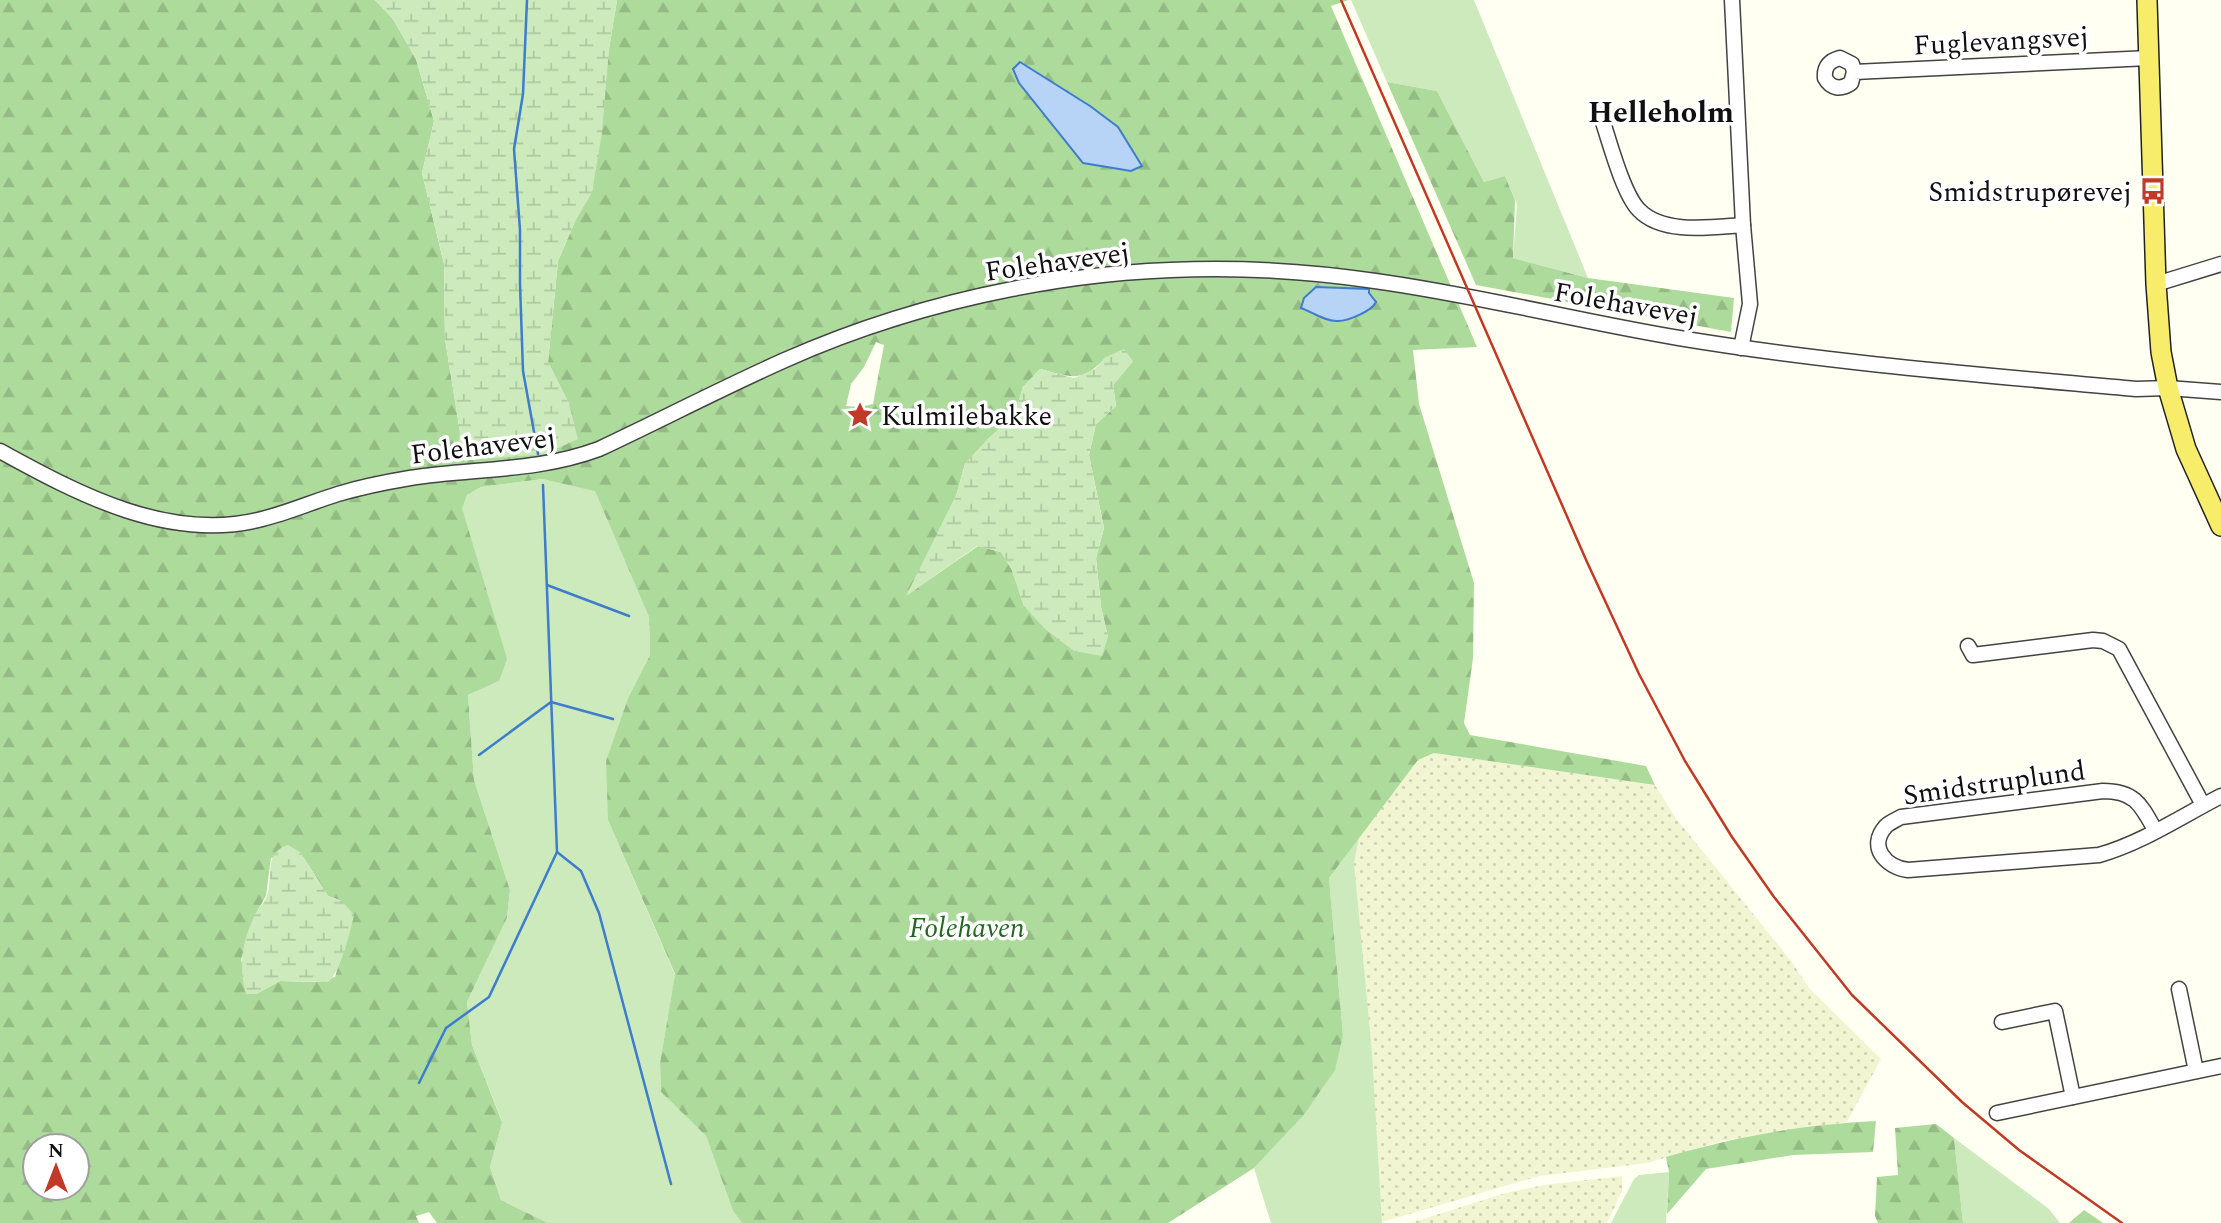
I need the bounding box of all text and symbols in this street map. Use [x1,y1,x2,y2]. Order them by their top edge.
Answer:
street label: Fuglevangsvej [1912,15,2090,68]
district label: Helleholm [1588,90,1734,136]
place label: Smidstrupørevej [1928,171,2132,214]
bus stop icon: Smidstrupørevej [2138,176,2168,206]
street label: Folehavevej [982,231,1132,294]
street label: Folehavevej [1550,271,1701,338]
place label: Kulmilebakke [881,395,1052,438]
place icon: Kulmilebakke [845,400,875,430]
street label: Folehavevej [408,416,558,477]
street label: Smidstruplund [1900,749,2088,818]
park label: Folehaven [909,907,1025,950]
north arrow [21,1132,91,1202]
text: N [48,1137,64,1166]

